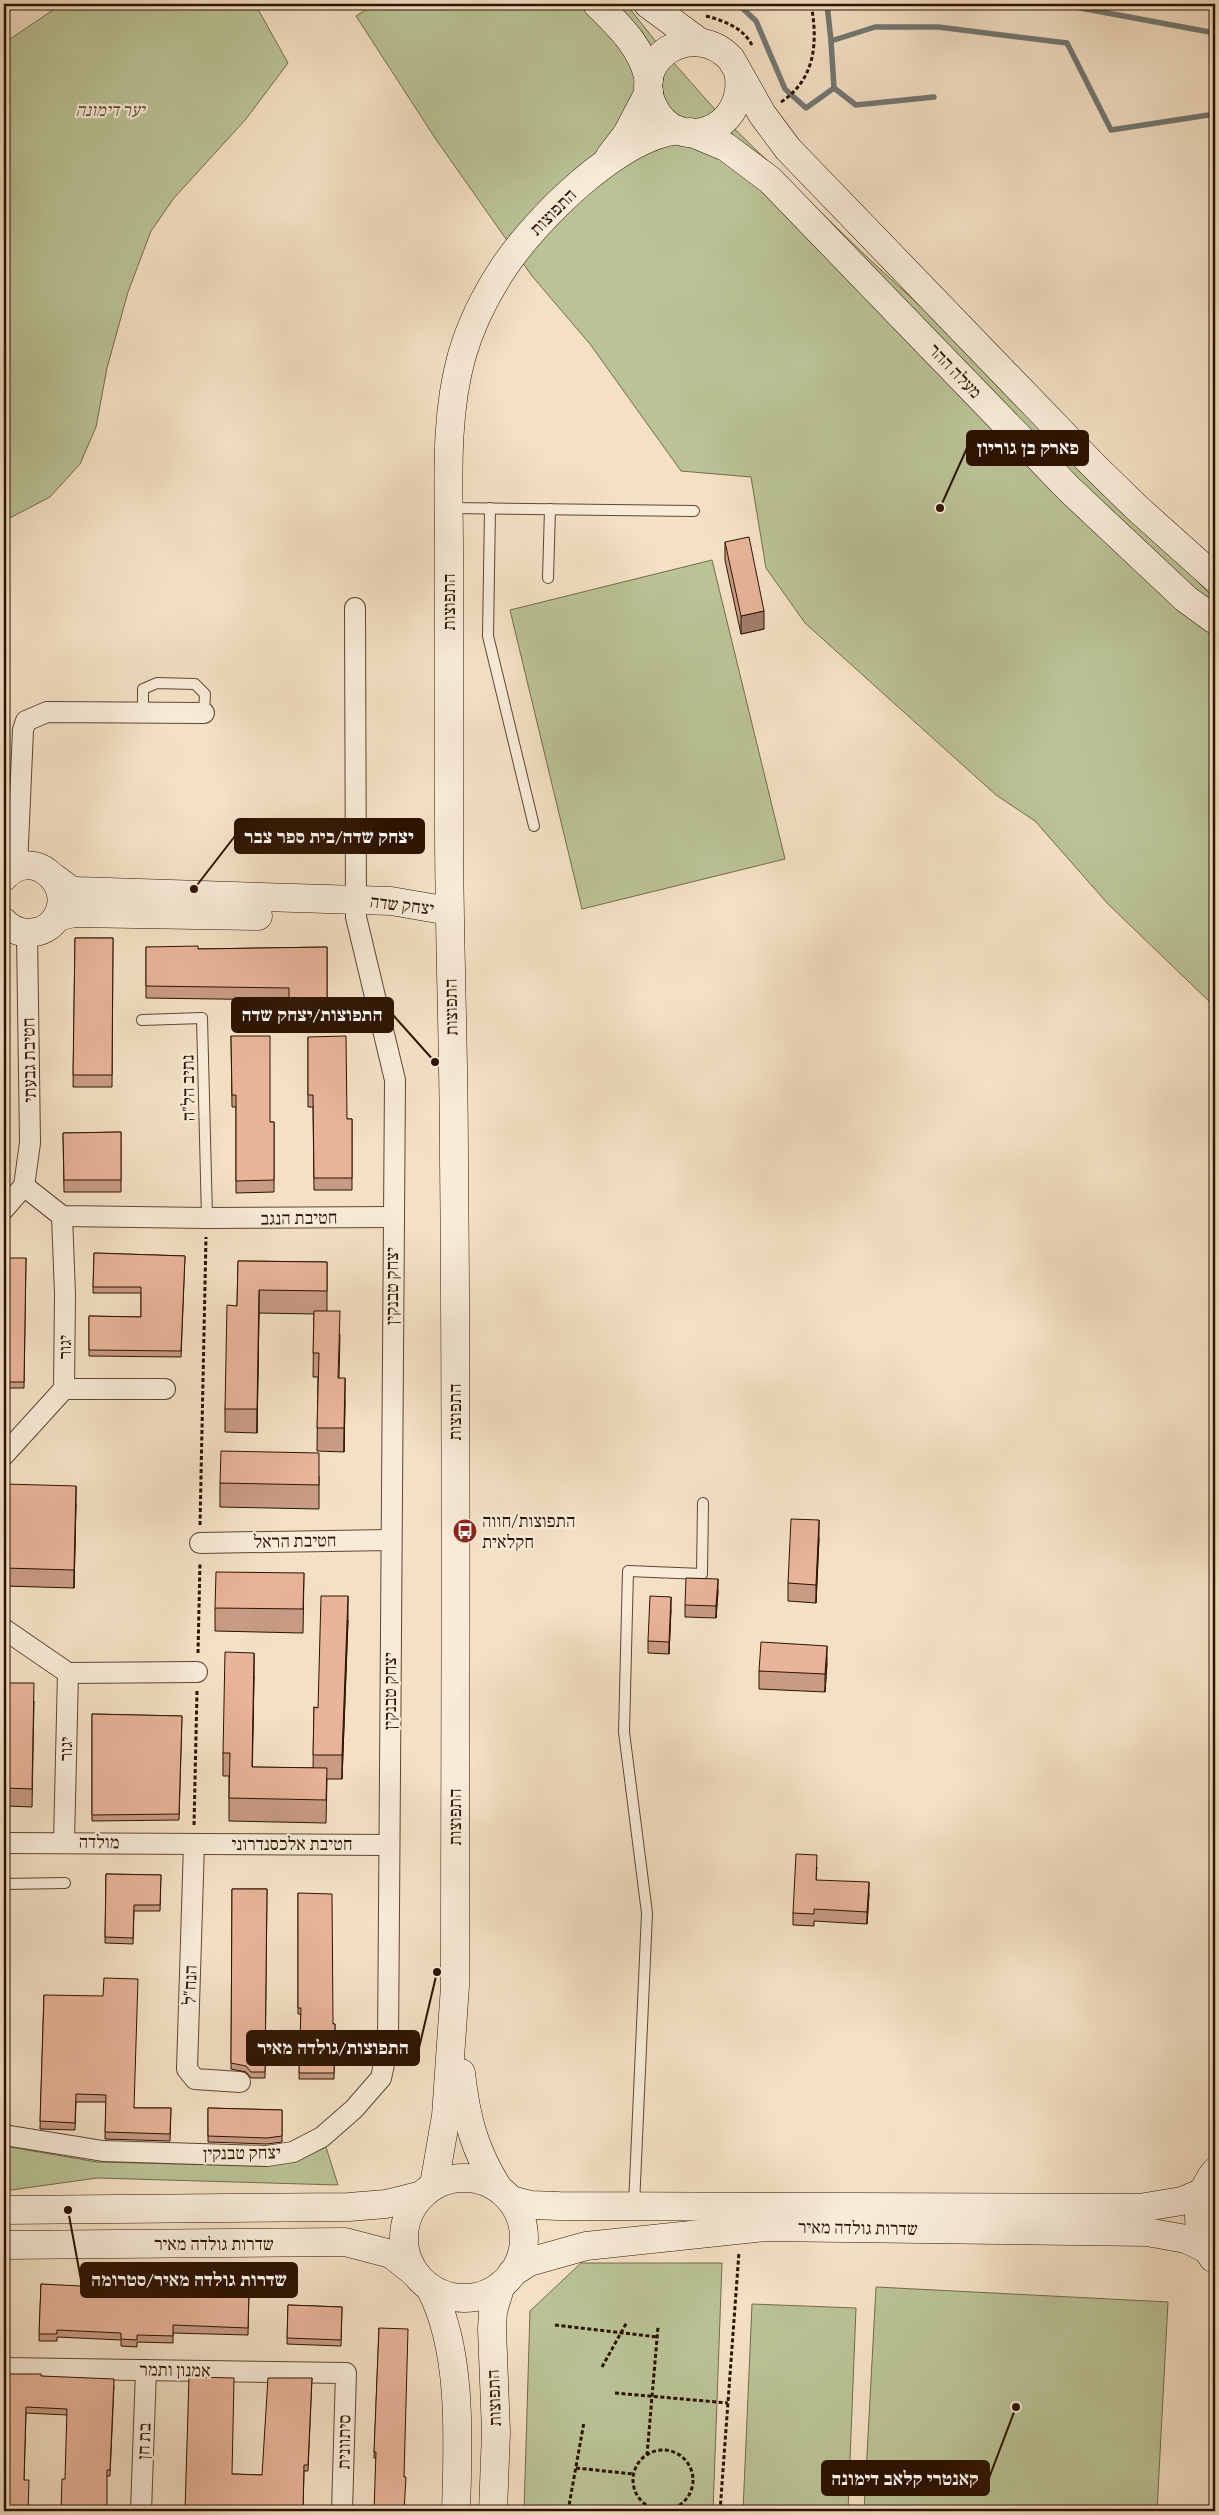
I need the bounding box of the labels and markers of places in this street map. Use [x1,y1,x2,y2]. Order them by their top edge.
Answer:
callout: פארק בן גוריון [967,431,1088,465]
callout: יצחק שדה/בית ספר צבר [235,819,424,853]
callout: התפוצות/יצחק שדה [232,998,393,1032]
place label: התפוצות/חווה חקלאית [482,1509,575,1553]
bus stop icon: התפוצות/חווה חקלאית [452,1518,478,1544]
callout: התפוצות/גולדה מאיר [247,2031,419,2065]
callout: שדרות גולדה מאיר/סטרומה [81,2263,297,2297]
callout: קאנטרי קלאב דימונה [822,2461,989,2495]

